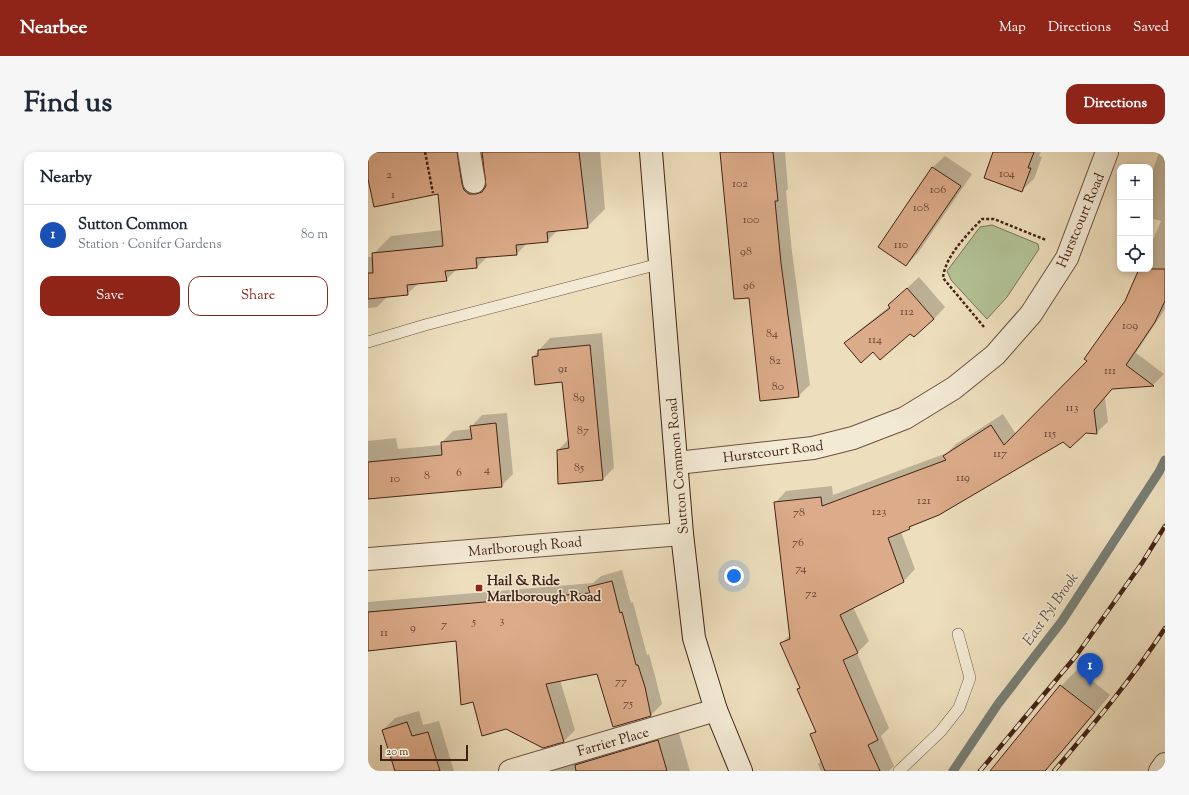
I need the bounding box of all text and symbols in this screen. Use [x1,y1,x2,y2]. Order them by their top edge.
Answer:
text: Nearbee [20,15,87,42]
text: Map [999,18,1026,38]
text: Directions [1048,18,1111,38]
text: Saved [1133,18,1169,38]
text: Find us [24,84,112,124]
button: Directions [1066,84,1165,124]
map controls [1117,164,1153,272]
button: + [1117,164,1153,200]
house number: 104 [999,165,1015,183]
text: Nearby [40,166,92,190]
house number: 2 [386,166,392,184]
street label: Hurstcourt Road [1053,170,1111,271]
house number: 102 [732,175,748,193]
house number: 106 [930,181,946,199]
house number: 1 [391,186,395,204]
house number: 108 [913,199,929,217]
button: − [1117,200,1153,236]
house number: 100 [743,211,759,229]
text: Sutton Common [78,215,188,236]
text: 1 [51,226,55,244]
text: 80 m [301,226,328,244]
text: Station · Conifer Gardens [78,236,222,254]
house number: 110 [894,236,908,254]
button: locate [1117,236,1153,272]
house number: 98 [740,243,752,261]
button: Save [40,276,180,316]
button: Share [188,276,328,316]
house number: 96 [743,277,755,295]
house number: 112 [900,303,914,321]
house number: 109 [1122,317,1138,335]
house number: 84 [766,325,778,343]
house number: 114 [868,331,882,349]
house number: 82 [769,352,781,370]
house number: 91 [558,360,568,378]
house number: 111 [1104,362,1116,380]
house number: 80 [772,378,784,396]
house number: 89 [573,389,585,407]
street label: Sutton Common Road [663,397,695,535]
house number: 113 [1065,399,1079,417]
house number: 87 [577,422,589,440]
house number: 115 [1044,425,1056,443]
street label: Hurstcourt Road [722,437,825,469]
house number: 117 [993,445,1007,463]
house number: 85 [574,459,584,477]
house number: 4 [484,461,490,479]
house number: 6 [456,464,462,482]
house number: 8 [424,467,430,485]
house number: 119 [956,469,970,487]
house number: 10 [390,470,400,488]
house number: 121 [917,492,931,510]
house number: 123 [872,503,886,521]
house number: 78 [793,504,805,522]
street label: Marlborough Road [467,533,583,563]
house number: 76 [792,534,804,552]
house number: 74 [795,560,807,578]
your location [724,566,744,586]
water label: East Pyl Brook [1018,569,1084,650]
place label: Hail & Ride Marlborough Road [487,572,601,608]
marker: Hail & Ride Marlborough Road [474,583,484,593]
house number: 72 [805,585,817,603]
house number: 3 [500,612,505,630]
house number: 5 [471,613,476,631]
house number: 7 [441,616,447,634]
house number: 9 [410,619,416,637]
house number: 11 [380,624,388,642]
pin: 1 [1077,653,1103,686]
house number: 77 [615,673,627,691]
house number: 75 [623,695,633,713]
street label: Farrier Place [575,723,652,763]
scale bar [380,743,468,762]
text: 20 m [386,744,408,760]

